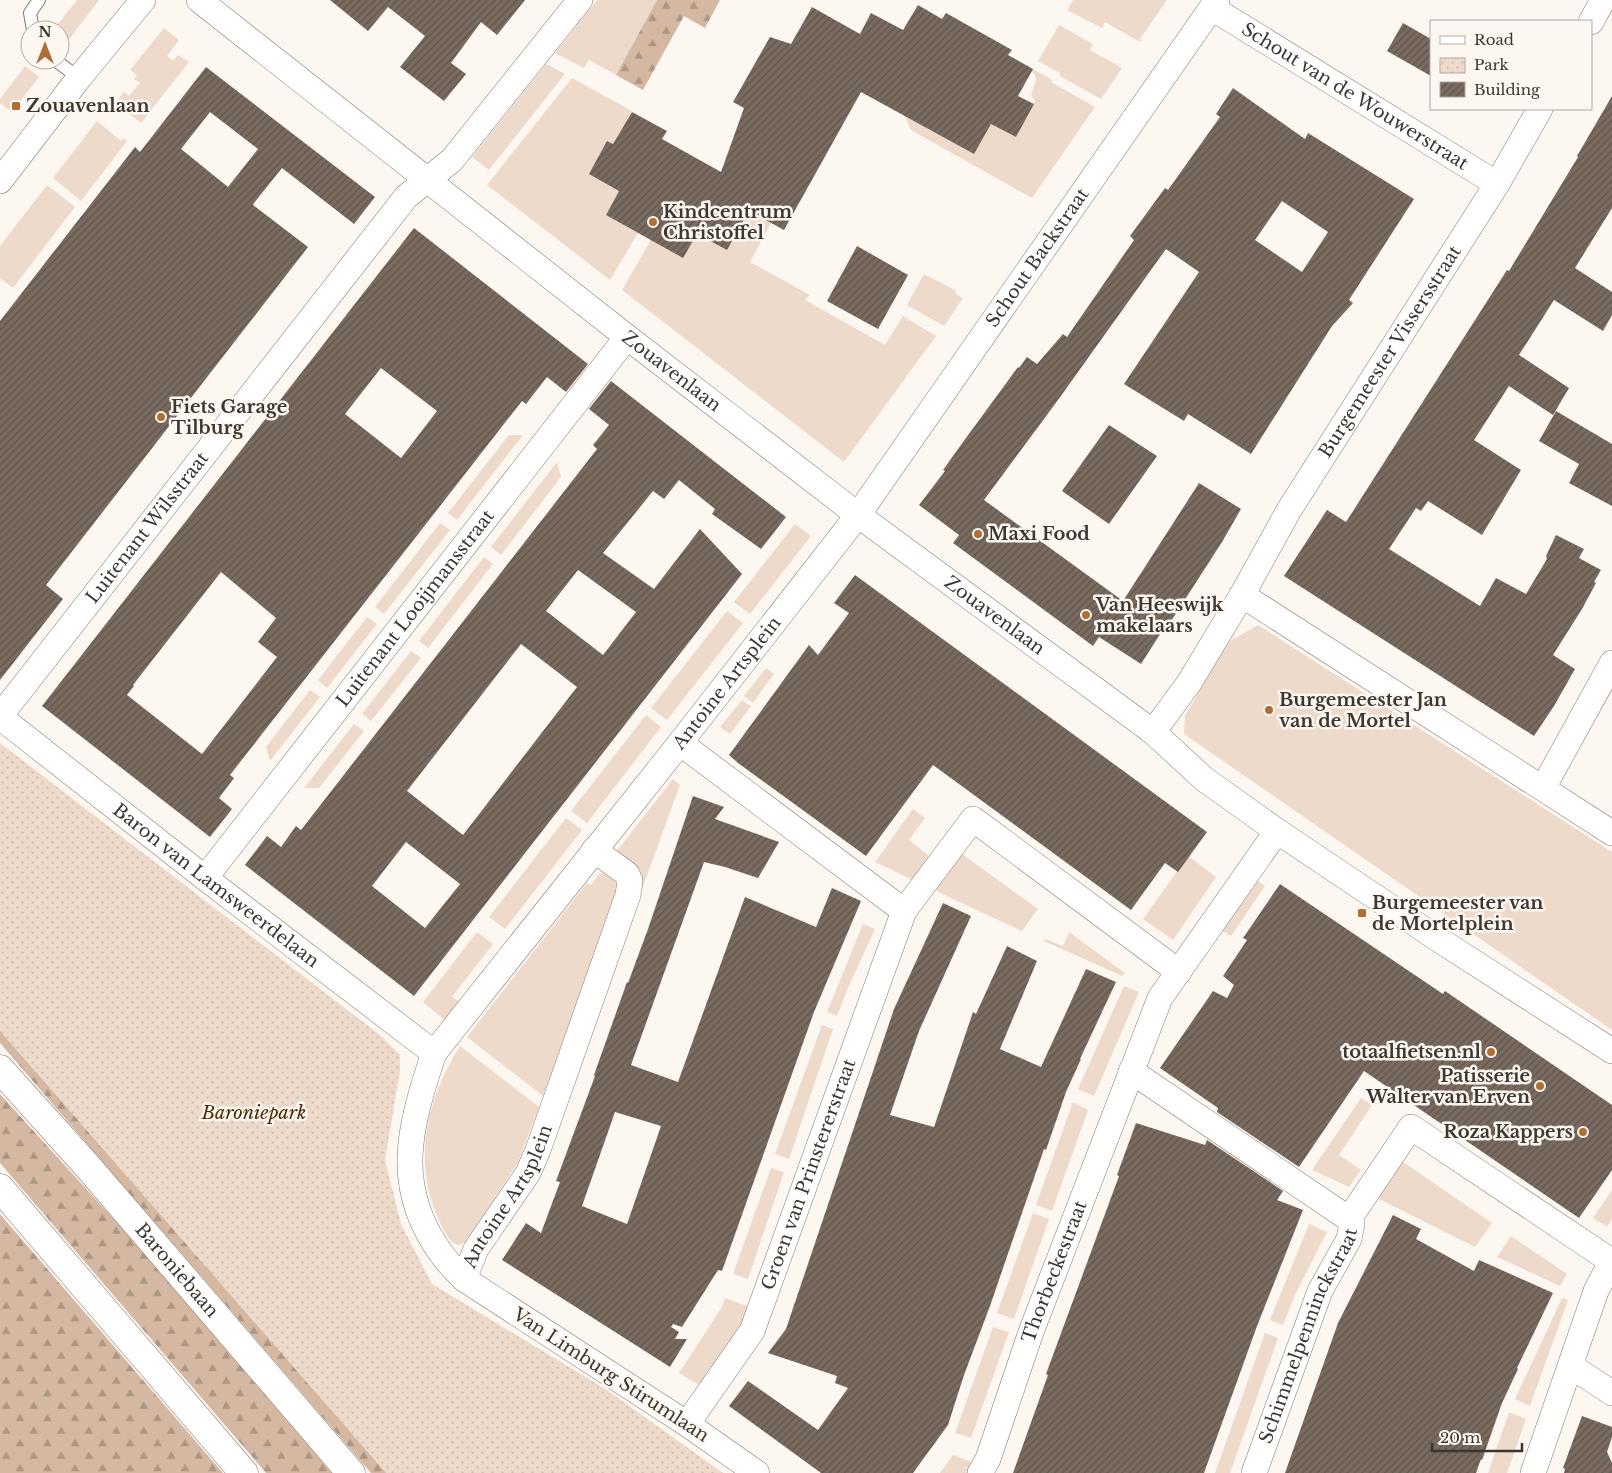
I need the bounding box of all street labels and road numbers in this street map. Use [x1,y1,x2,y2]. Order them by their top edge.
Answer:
street label: Schout van de Wouwerstraat [1238,18,1472,175]
street label: Schout Backstraat [981,184,1094,331]
street label: Burgemeester Vissersstraat [1314,241,1466,462]
street label: Zouavenlaan [618,326,725,416]
street label: Luitenant Wilsstraat [81,448,213,608]
street label: Luitenant Looijmansstraat [332,505,499,711]
street label: Zouavenlaan [940,571,1049,660]
street label: Antoine Artsplein [667,612,786,755]
street label: Baron van Lamsweerdelaan [109,799,323,972]
street label: Groen van Prinstererstraat [757,1056,861,1293]
street label: Antoine Artsplein [458,1122,557,1272]
street label: Thorbeckestraat [1017,1197,1092,1345]
street label: Baroniebaan [130,1219,223,1322]
street label: Schimmelpenninckstraat [1255,1226,1362,1447]
street label: Van Limburg Stirumlaan [508,1303,713,1447]

